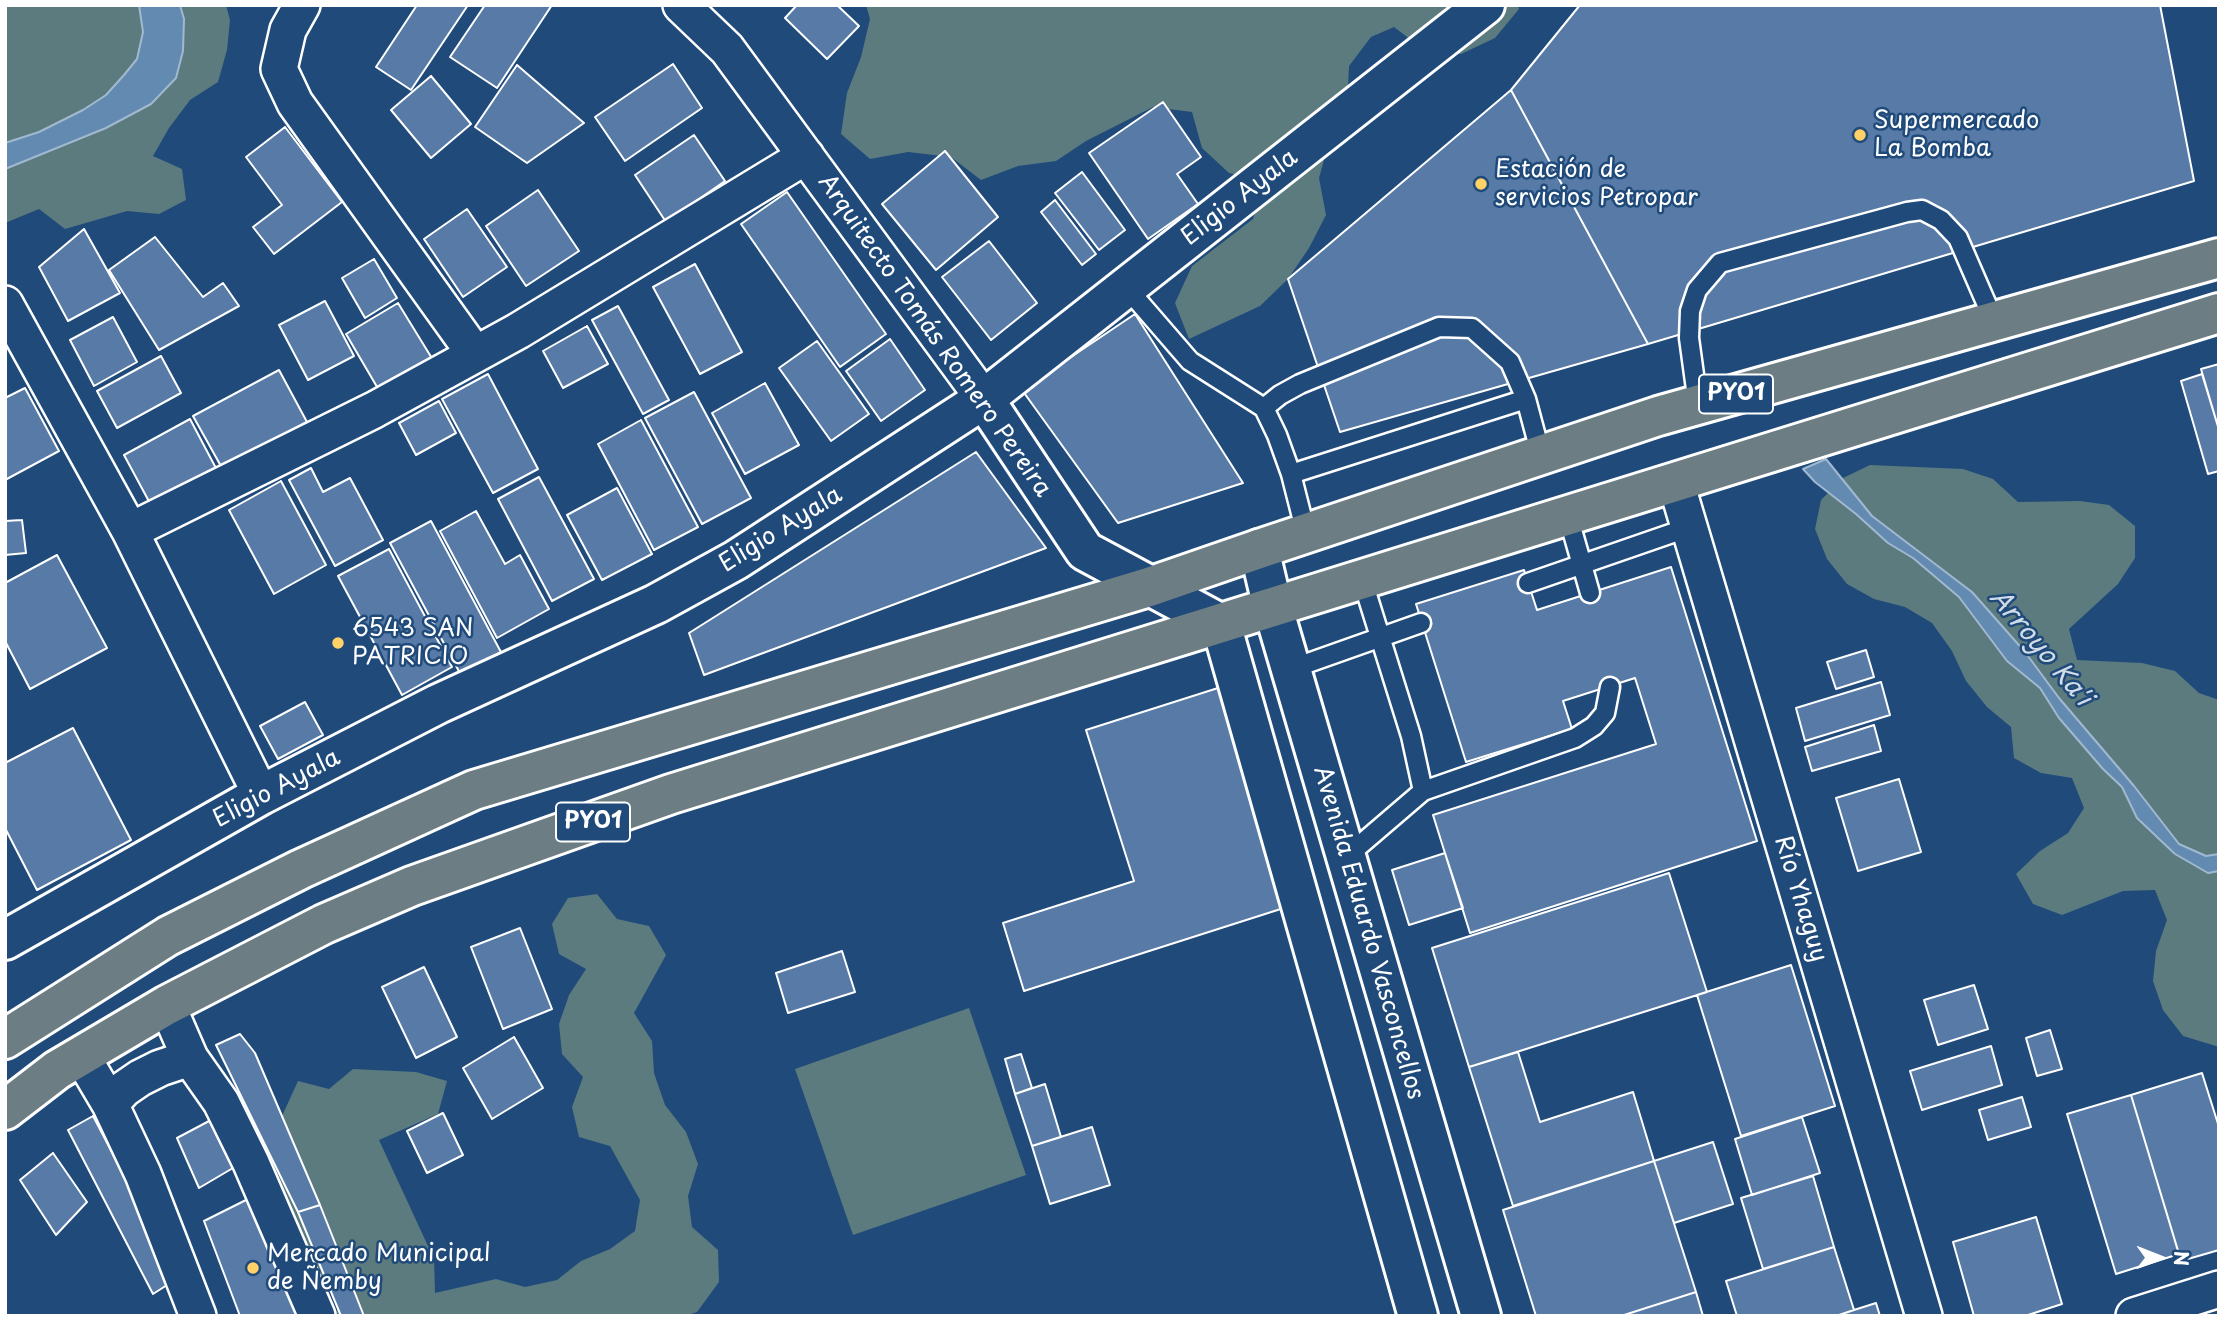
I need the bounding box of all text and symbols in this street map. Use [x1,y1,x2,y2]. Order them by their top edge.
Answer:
place label: Supermercado La Bomba [1874,107,2039,163]
marker: Supermercado La Bomba [1852,127,1868,143]
street label: Eligio Ayala [1176,144,1304,252]
place label: Estación de servicios Petropar [1495,156,1698,212]
street label: Arquitecto Tomás Romero Pereira [811,169,1057,503]
marker: Estación de servicios Petropar [1473,176,1489,192]
road number: PY01 [1699,374,1773,414]
street label: Eligio Ayala [714,481,848,579]
water label: Arroyo Ka'i [1982,583,2098,713]
place label: 6543 SAN PATRICIO [352,615,474,671]
marker: 6543 SAN PATRICIO [330,635,346,651]
street label: Eligio Ayala [209,744,345,834]
street label: Avenida Eduardo Vasconcellos [1307,763,1429,1103]
road number: PY01 [556,802,630,842]
street label: Río Yhaguy [1767,833,1833,965]
north arrow [2126,1223,2196,1293]
place label: Mercado Municipal de Ñemby [267,1240,491,1296]
text: N [2168,1251,2196,1266]
marker: Mercado Municipal de Ñemby [245,1260,261,1276]

